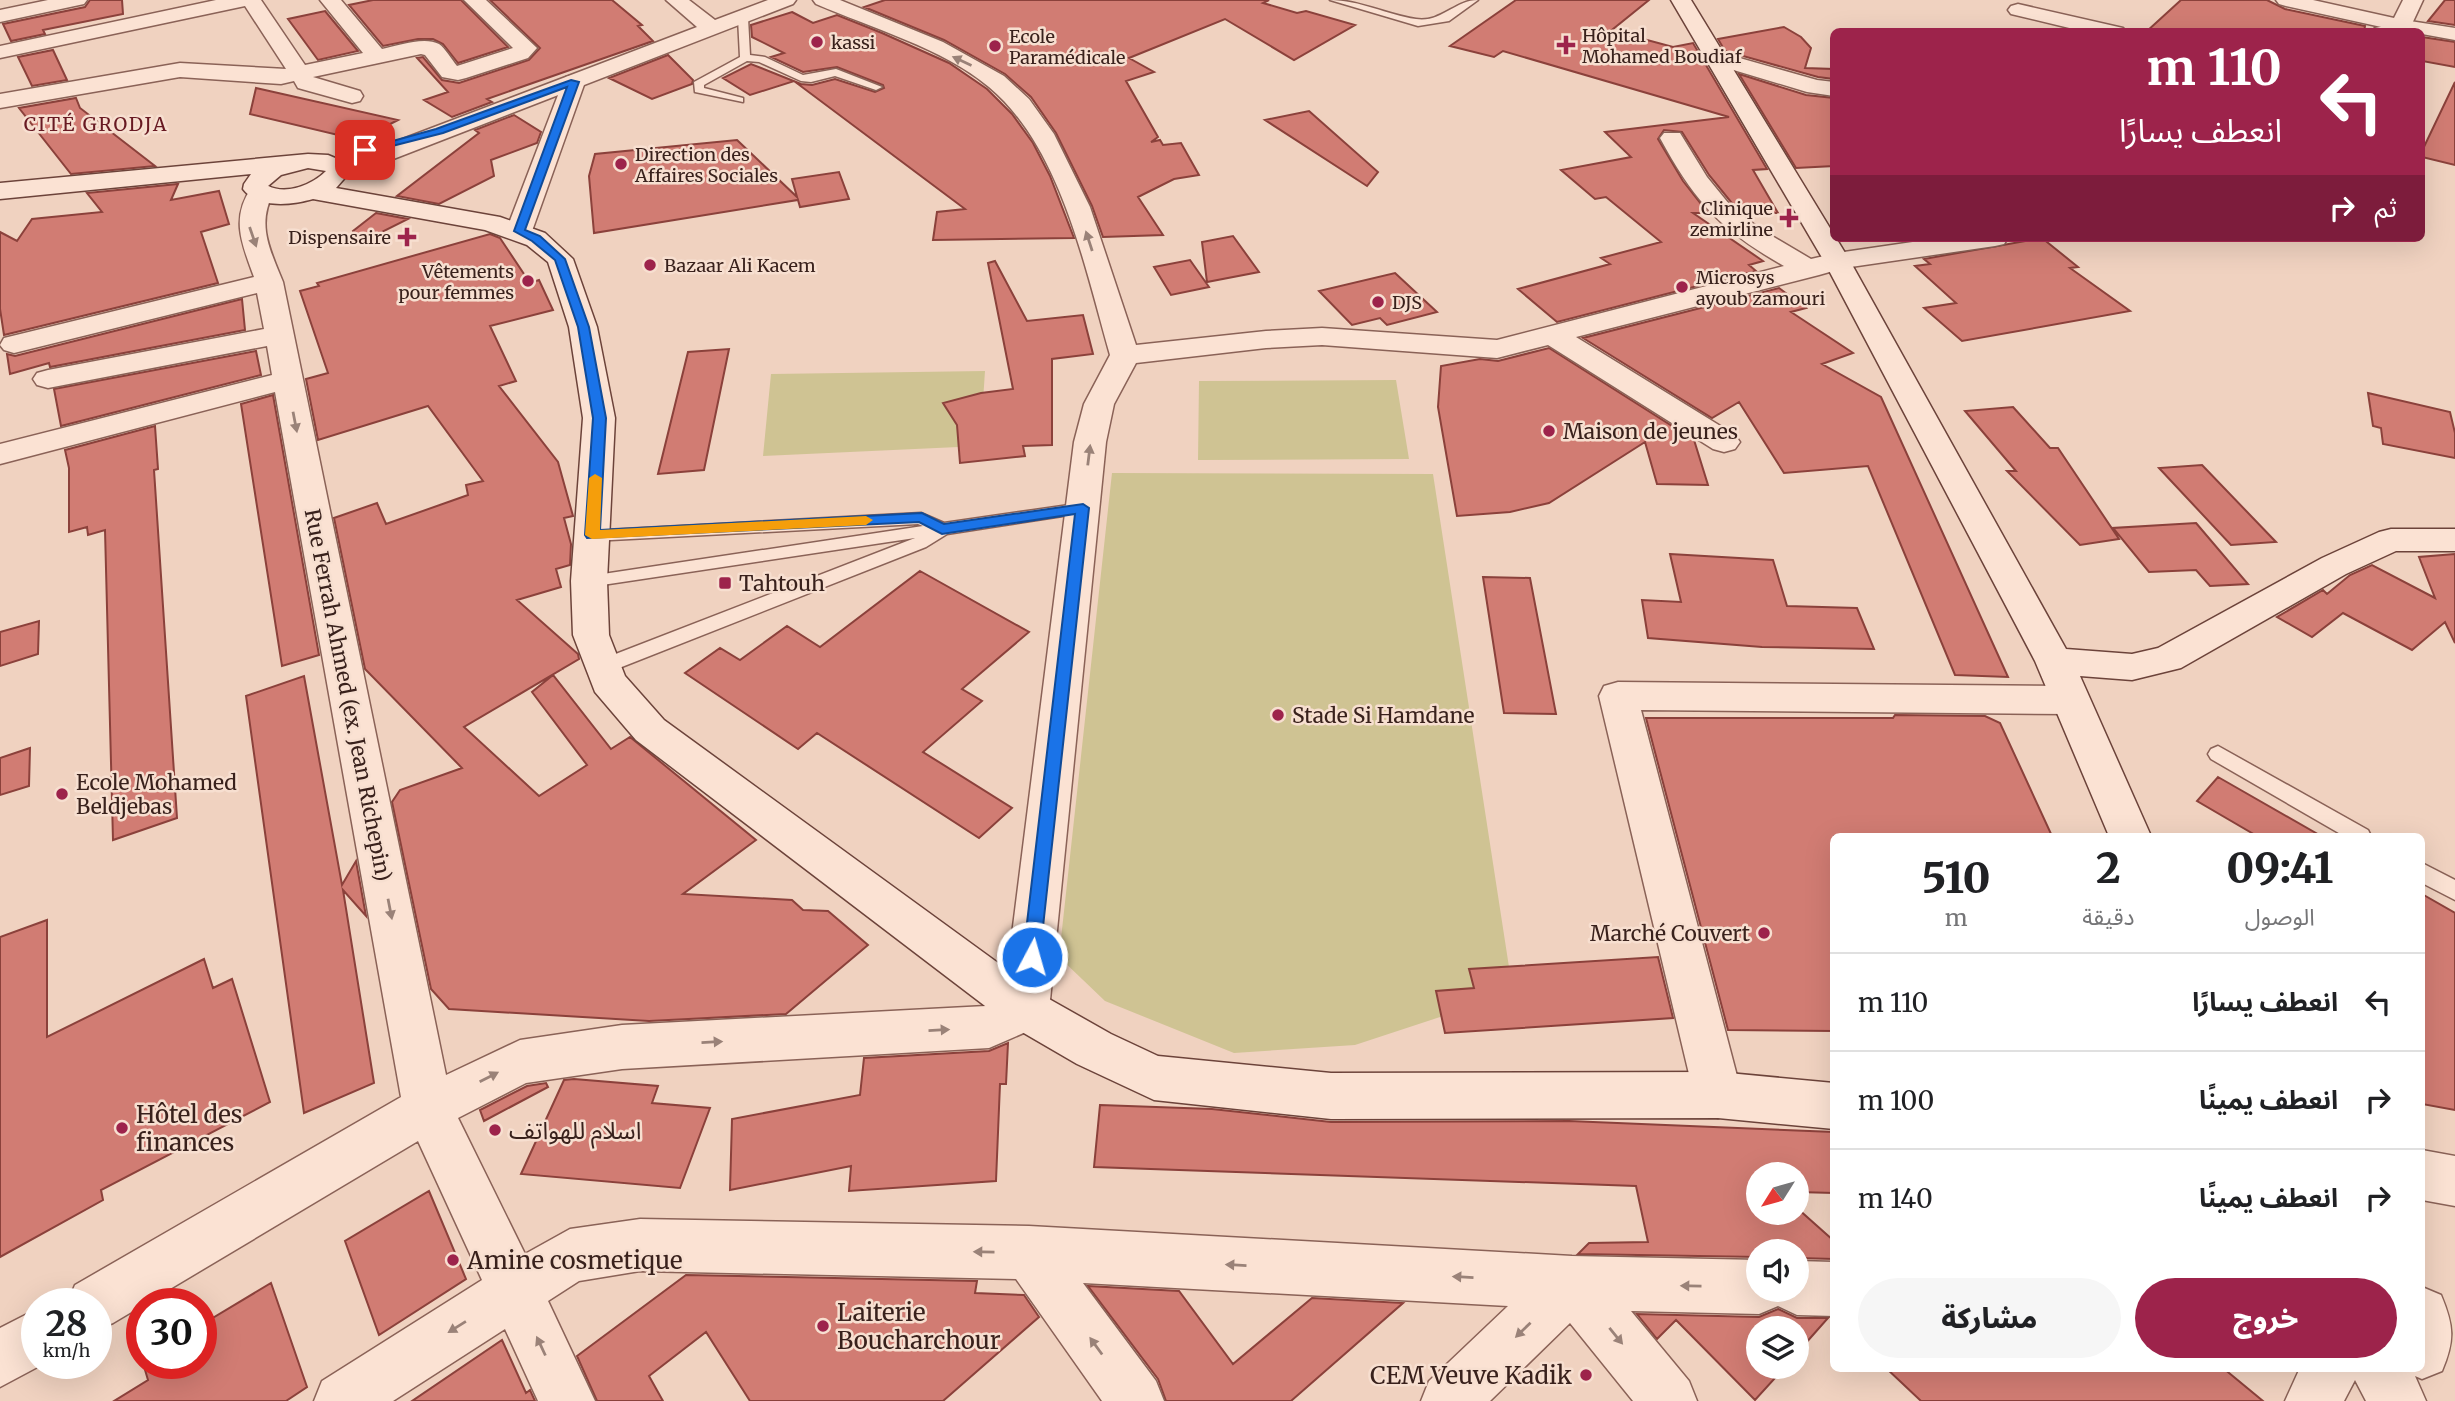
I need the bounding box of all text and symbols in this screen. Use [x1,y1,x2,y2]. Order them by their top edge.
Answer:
place label: Hôpital Mohamed Boudiaf [1582,24,1743,68]
place label: Ecole Paramédicale [1009,25,1125,69]
place label: kassi [831,31,876,54]
marker: kassi [809,34,825,50]
marker: Hôpital Mohamed Boudiaf [1556,35,1576,55]
text: 110 m [2147,37,2282,98]
marker: Ecole Paramédicale [987,38,1003,54]
one-way arrow [952,55,972,67]
icon: left [2306,56,2397,147]
text: انعطف يسارًا [2119,111,2282,151]
district label: CITÉ GRODJA [24,112,168,136]
pin [335,120,395,180]
icon: arrive [346,131,384,169]
place label: Direction des Affaires Sociales [634,143,778,187]
marker: Direction des Affaires Sociales [613,156,629,172]
icon: right [2323,189,2361,227]
text: ثم [2375,191,2397,224]
place label: Clinique zemirline [1690,197,1773,241]
marker: Clinique zemirline [1779,208,1799,228]
place label: Dispensaire [288,226,391,249]
one-way arrow [248,227,259,248]
marker: Dispensaire [397,227,417,247]
one-way arrow [1083,230,1093,251]
place label: Bazaar Ali Kacem [664,254,816,277]
marker: Bazaar Ali Kacem [642,257,658,273]
place label: Vêtements pour femmes [398,260,514,304]
place label: Microsys ayoub zamouri [1696,266,1826,310]
marker: Vêtements pour femmes [520,273,536,289]
marker: Microsys ayoub zamouri [1674,279,1690,295]
place label: DJS [1392,291,1422,314]
marker: DJS [1370,294,1386,310]
one-way arrow [290,411,301,433]
place label: Maison de jeunes [1563,418,1738,445]
marker: Maison de jeunes [1541,423,1557,439]
one-way arrow [1083,444,1094,466]
street label: Rue Ferrah Ahmed (ex. Jean Richepin) [299,506,397,884]
place label: Tahtouh [739,570,825,597]
marker: Tahtouh [717,575,733,591]
place label: Stade Si Hamdane [1292,702,1475,729]
marker: Stade Si Hamdane [1270,707,1286,723]
place label: Ecole Mohamed Beldjebas [76,769,237,820]
marker: Ecole Mohamed Beldjebas [54,786,70,802]
text: 2 [2096,842,2121,894]
text: 09:41 [2226,842,2333,894]
text: 510 [1922,852,1990,904]
one-way arrow [385,898,396,920]
text: دقيقة [2082,902,2135,931]
text: الوصول [2245,902,2315,931]
text: m [1945,903,1968,932]
position arrow [995,920,1069,994]
place label: Marché Couvert [1590,920,1750,947]
marker: Marché Couvert [1756,925,1772,941]
icon: left [2359,983,2397,1021]
text: انعطف يسارًا [2192,985,2338,1018]
text: 110 m [1858,986,1928,1019]
one-way arrow [929,1024,951,1035]
one-way arrow [701,1037,723,1048]
one-way arrow [479,1072,499,1083]
icon: right [2359,1081,2397,1119]
text: انعطف يمينًا [2199,1083,2338,1116]
text: 100 m [1858,1084,1934,1117]
place label: Hôtel des finances [136,1099,243,1158]
place label: اسلام للهواتف [509,1115,641,1149]
marker: Hôtel des finances [114,1120,130,1136]
marker: اسلام للهواتف [487,1122,503,1138]
north arrow [1746,1162,1810,1225]
map controls [1746,1162,1809,1379]
icon: right [2359,1179,2397,1217]
text: انعطف يمينًا [2199,1181,2338,1214]
text: 140 m [1858,1182,1933,1215]
button: sound [1746,1239,1809,1302]
place label: Amine cosmetique [466,1245,682,1276]
one-way arrow [973,1247,995,1258]
marker: Amine cosmetique [445,1252,461,1268]
one-way arrow [1225,1259,1247,1270]
one-way arrow [1452,1271,1474,1282]
button: مشاركة [1858,1278,2121,1358]
button: خروج [2135,1278,2397,1358]
one-way arrow [1679,1280,1701,1291]
speed limit sign: 30 [126,1288,217,1379]
place label: Laiterie Boucharchour [837,1297,1001,1356]
text: 28 [45,1302,88,1346]
button: layers [1746,1316,1809,1379]
marker: Laiterie Boucharchour [815,1318,831,1334]
one-way arrow [448,1321,467,1334]
one-way arrow [1515,1322,1532,1338]
one-way arrow [1608,1327,1623,1344]
one-way arrow [535,1336,547,1356]
one-way arrow [1089,1337,1103,1355]
text: km/h [43,1339,90,1362]
place label: CEM Veuve Kadik [1370,1360,1573,1391]
marker: CEM Veuve Kadik [1578,1367,1594,1383]

